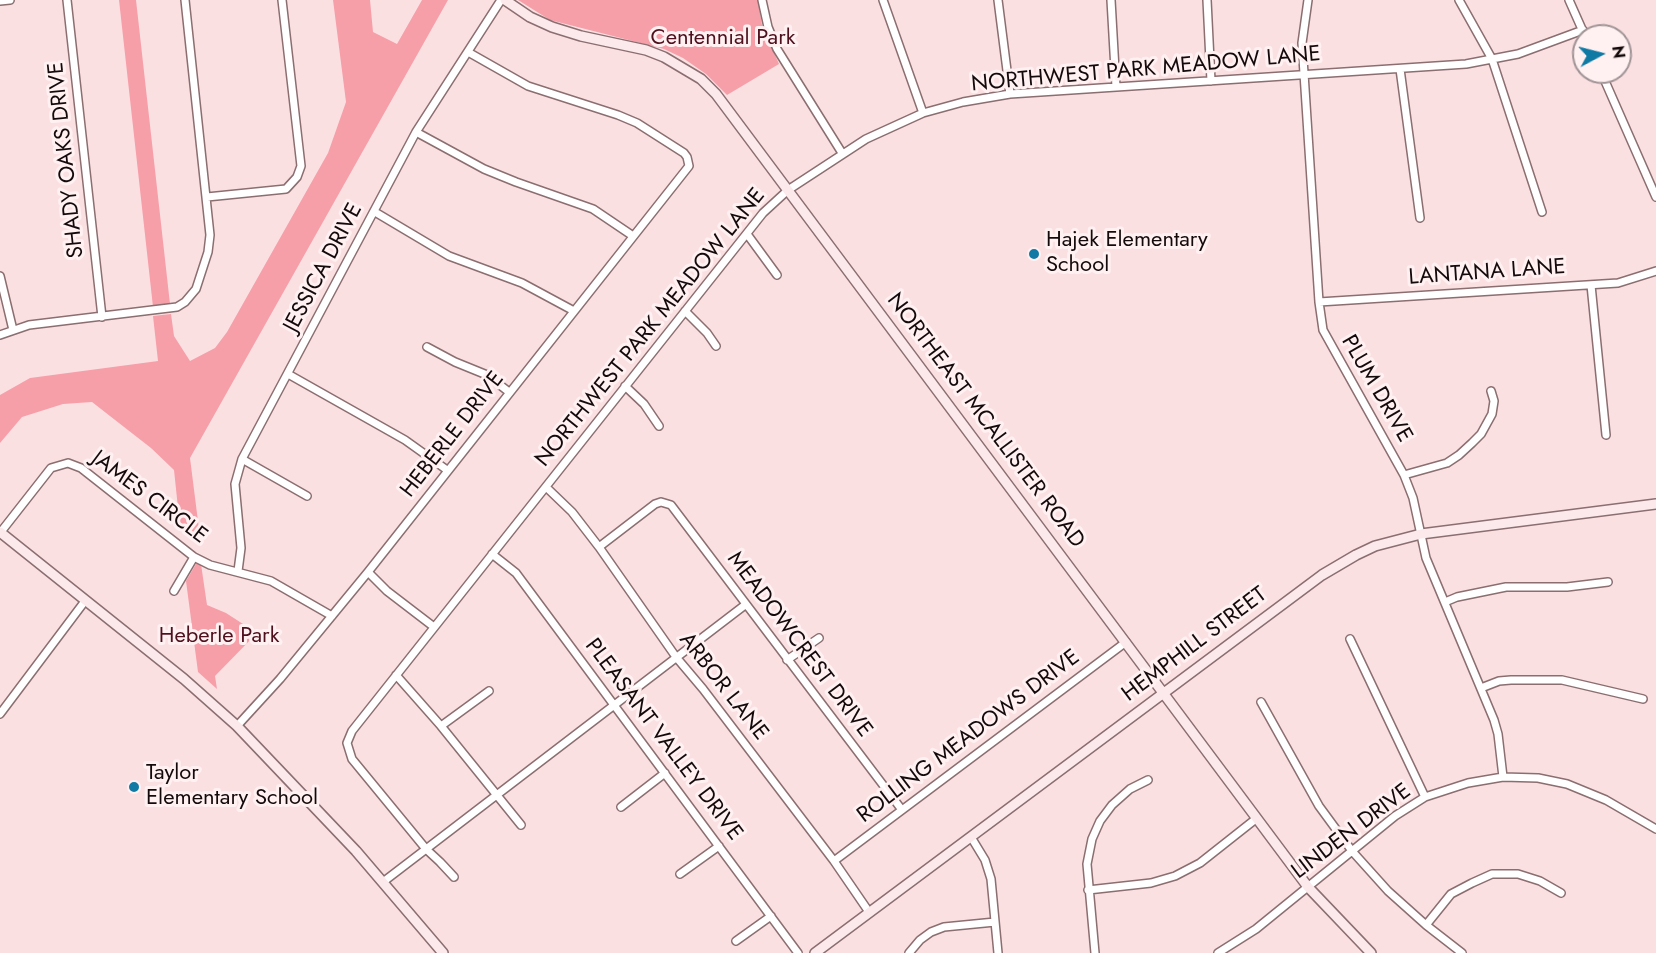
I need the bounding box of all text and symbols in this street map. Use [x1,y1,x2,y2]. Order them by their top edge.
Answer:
north arrow [1572,24,1632,84]
park label: Centennial Park [651,26,795,52]
street label: NORTHWEST PARK MEADOW LANE [970,42,1322,98]
text: N [1606,44,1631,60]
street label: SHADY OAKS DRIVE [44,61,90,259]
street label: NORTHWEST PARK MEADOW LANE [530,183,772,473]
street label: JESSICA DRIVE [279,199,369,337]
place label: Hajek Elementary School [1046,228,1208,280]
marker: Hajek Elementary School [1027,247,1041,261]
street label: LANTANA LANE [1408,254,1566,292]
street label: NORTHEAST MCALLISTER ROAD [880,288,1090,554]
street label: PLUM DRIVE [1335,331,1417,447]
street label: HEBERLE DRIVE [396,367,510,503]
street label: JAMES CIRCLE [86,446,212,550]
street label: MEADOWCREST DRIVE [721,547,877,743]
street label: HEMPHILL STREET [1117,582,1273,708]
park label: Heberle Park [159,624,279,650]
street label: ARBOR LANE [673,628,773,746]
street label: PLEASANT VALLEY DRIVE [578,634,748,846]
street label: ROLLING MEADOWS DRIVE [853,645,1085,829]
place label: Taylor Elementary School [146,761,318,812]
street label: LINDEN DRIVE [1287,779,1417,885]
marker: Taylor Elementary School [127,780,141,794]

